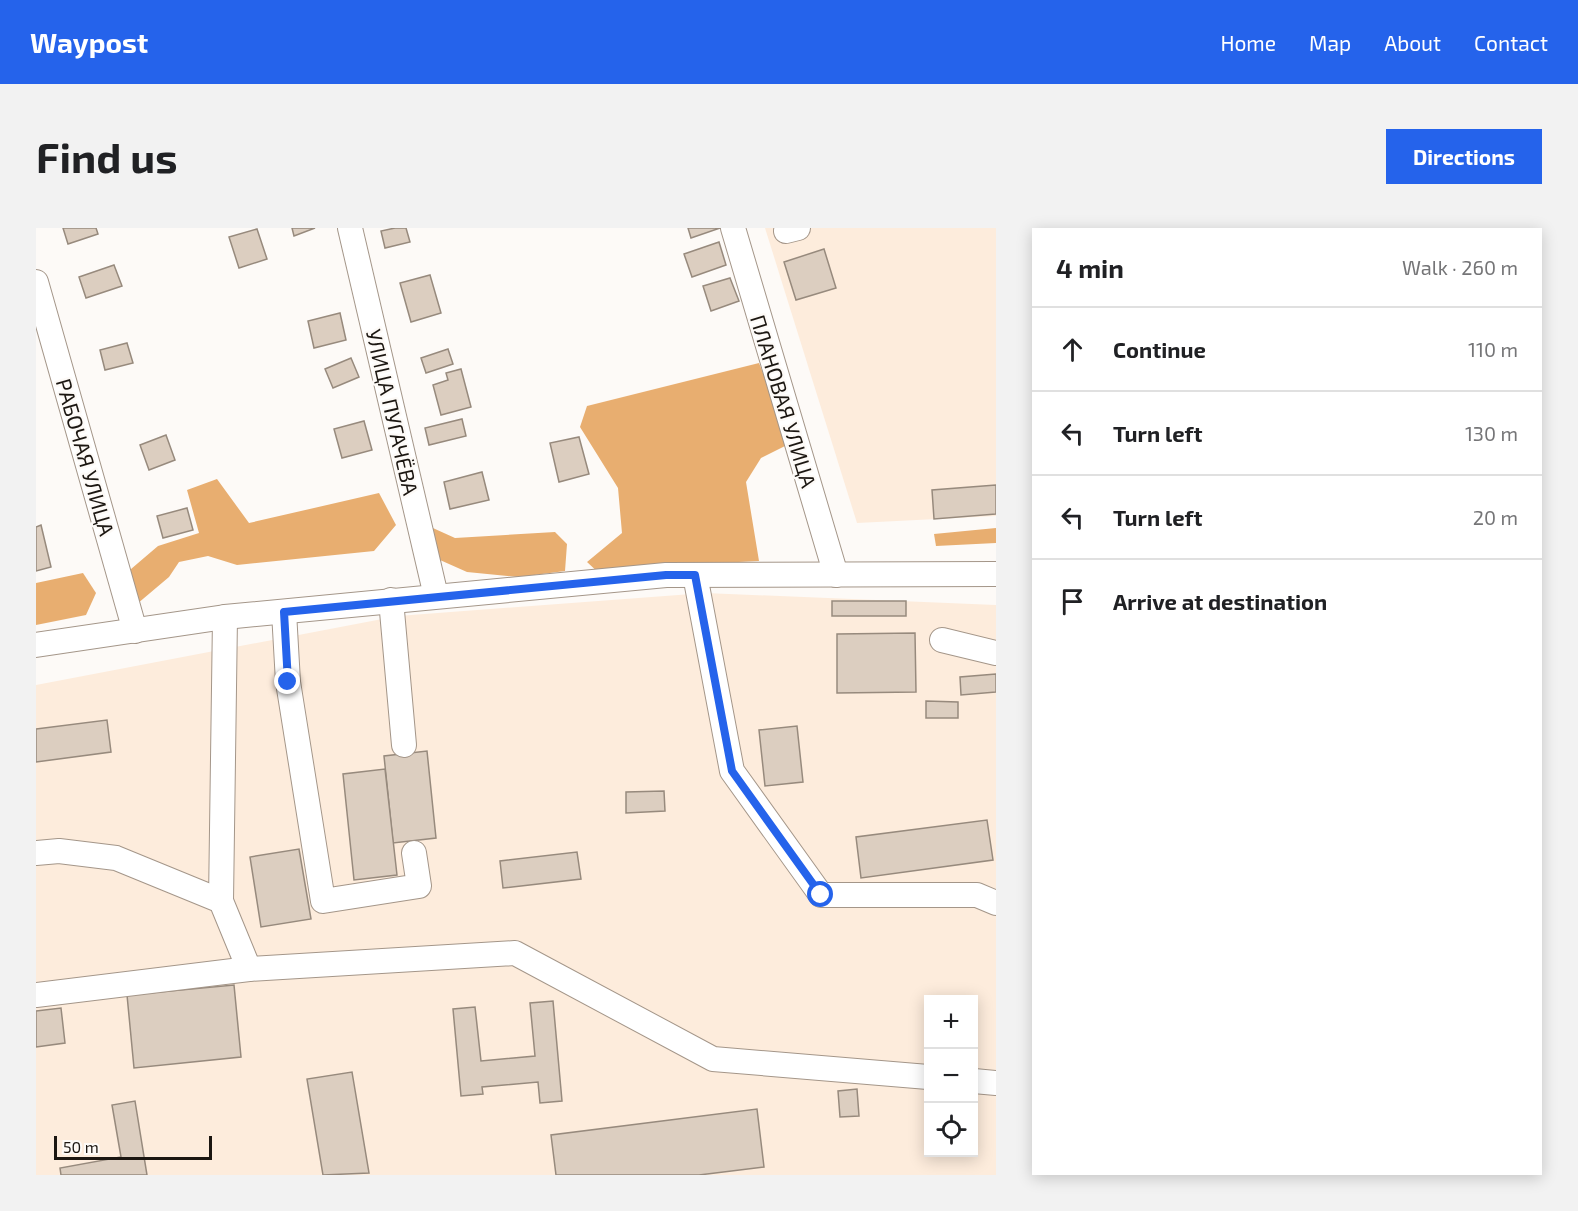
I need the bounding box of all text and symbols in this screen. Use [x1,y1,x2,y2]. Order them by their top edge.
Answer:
text: Waypost [30,25,148,59]
text: Home [1220,30,1276,55]
text: Map [1309,30,1351,55]
text: About [1384,30,1441,55]
text: Contact [1474,30,1548,55]
button: Directions [1386,129,1542,184]
text: Find us [36,131,178,181]
text: 4 min [1056,252,1124,283]
text: Walk · 260 m [1402,255,1518,279]
street label: ПЛАНОВАЯ УЛИЦА [746,312,822,490]
street label: УЛИЦА ПУГАЧЁВА [362,327,424,497]
icon: ahead [1056,333,1089,366]
text: Continue [1113,336,1206,362]
text: 110 m [1468,337,1518,361]
street label: РАБОЧАЯ УЛИЦА [52,375,120,539]
icon: left [1056,417,1089,450]
text: Turn left [1113,420,1202,446]
text: 130 m [1465,421,1518,445]
icon: left [1056,501,1089,534]
text: Turn left [1113,504,1202,530]
text: 20 m [1473,505,1518,529]
icon: arrive [1056,585,1089,618]
text: Arrive at destination [1113,588,1327,614]
route end [274,668,300,694]
route start [807,881,833,907]
map controls [924,995,978,1157]
button: + [924,995,978,1049]
button: − [924,1049,978,1103]
button: locate [924,1103,978,1157]
scale bar [54,1133,212,1160]
text: 50 m [63,1137,99,1156]

